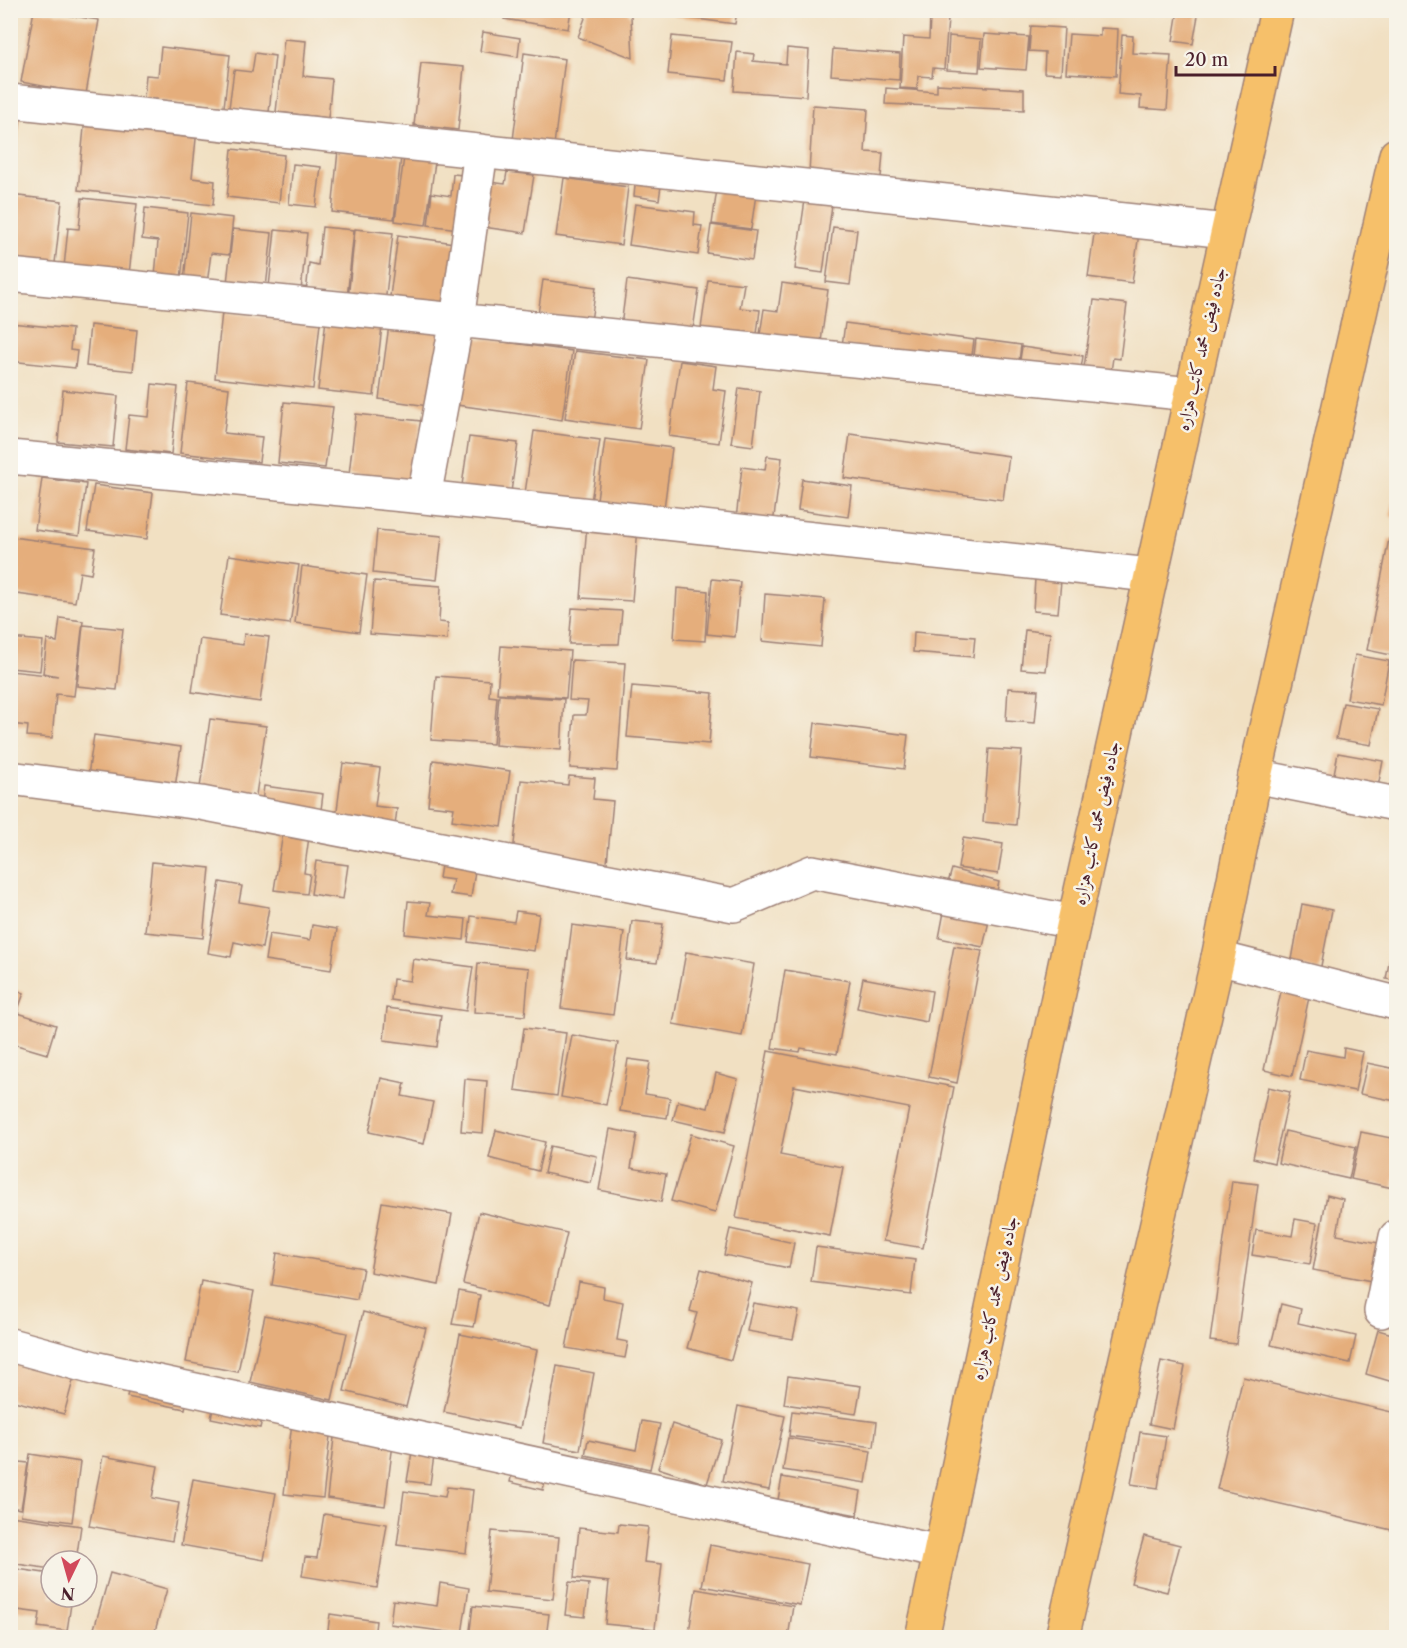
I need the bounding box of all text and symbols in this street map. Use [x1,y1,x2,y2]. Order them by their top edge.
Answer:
scale bar [1176,39,1275,77]
text: 20 m [1185,49,1229,71]
street label: جاده فیض محمد کاتب هزاره [1171,265,1231,433]
street label: جاده فیض محمد کاتب هزاره [1068,739,1125,907]
street label: جاده فیض محمد کاتب هزاره [966,1214,1023,1382]
north arrow [39,1549,99,1609]
text: N [60,1583,75,1605]

